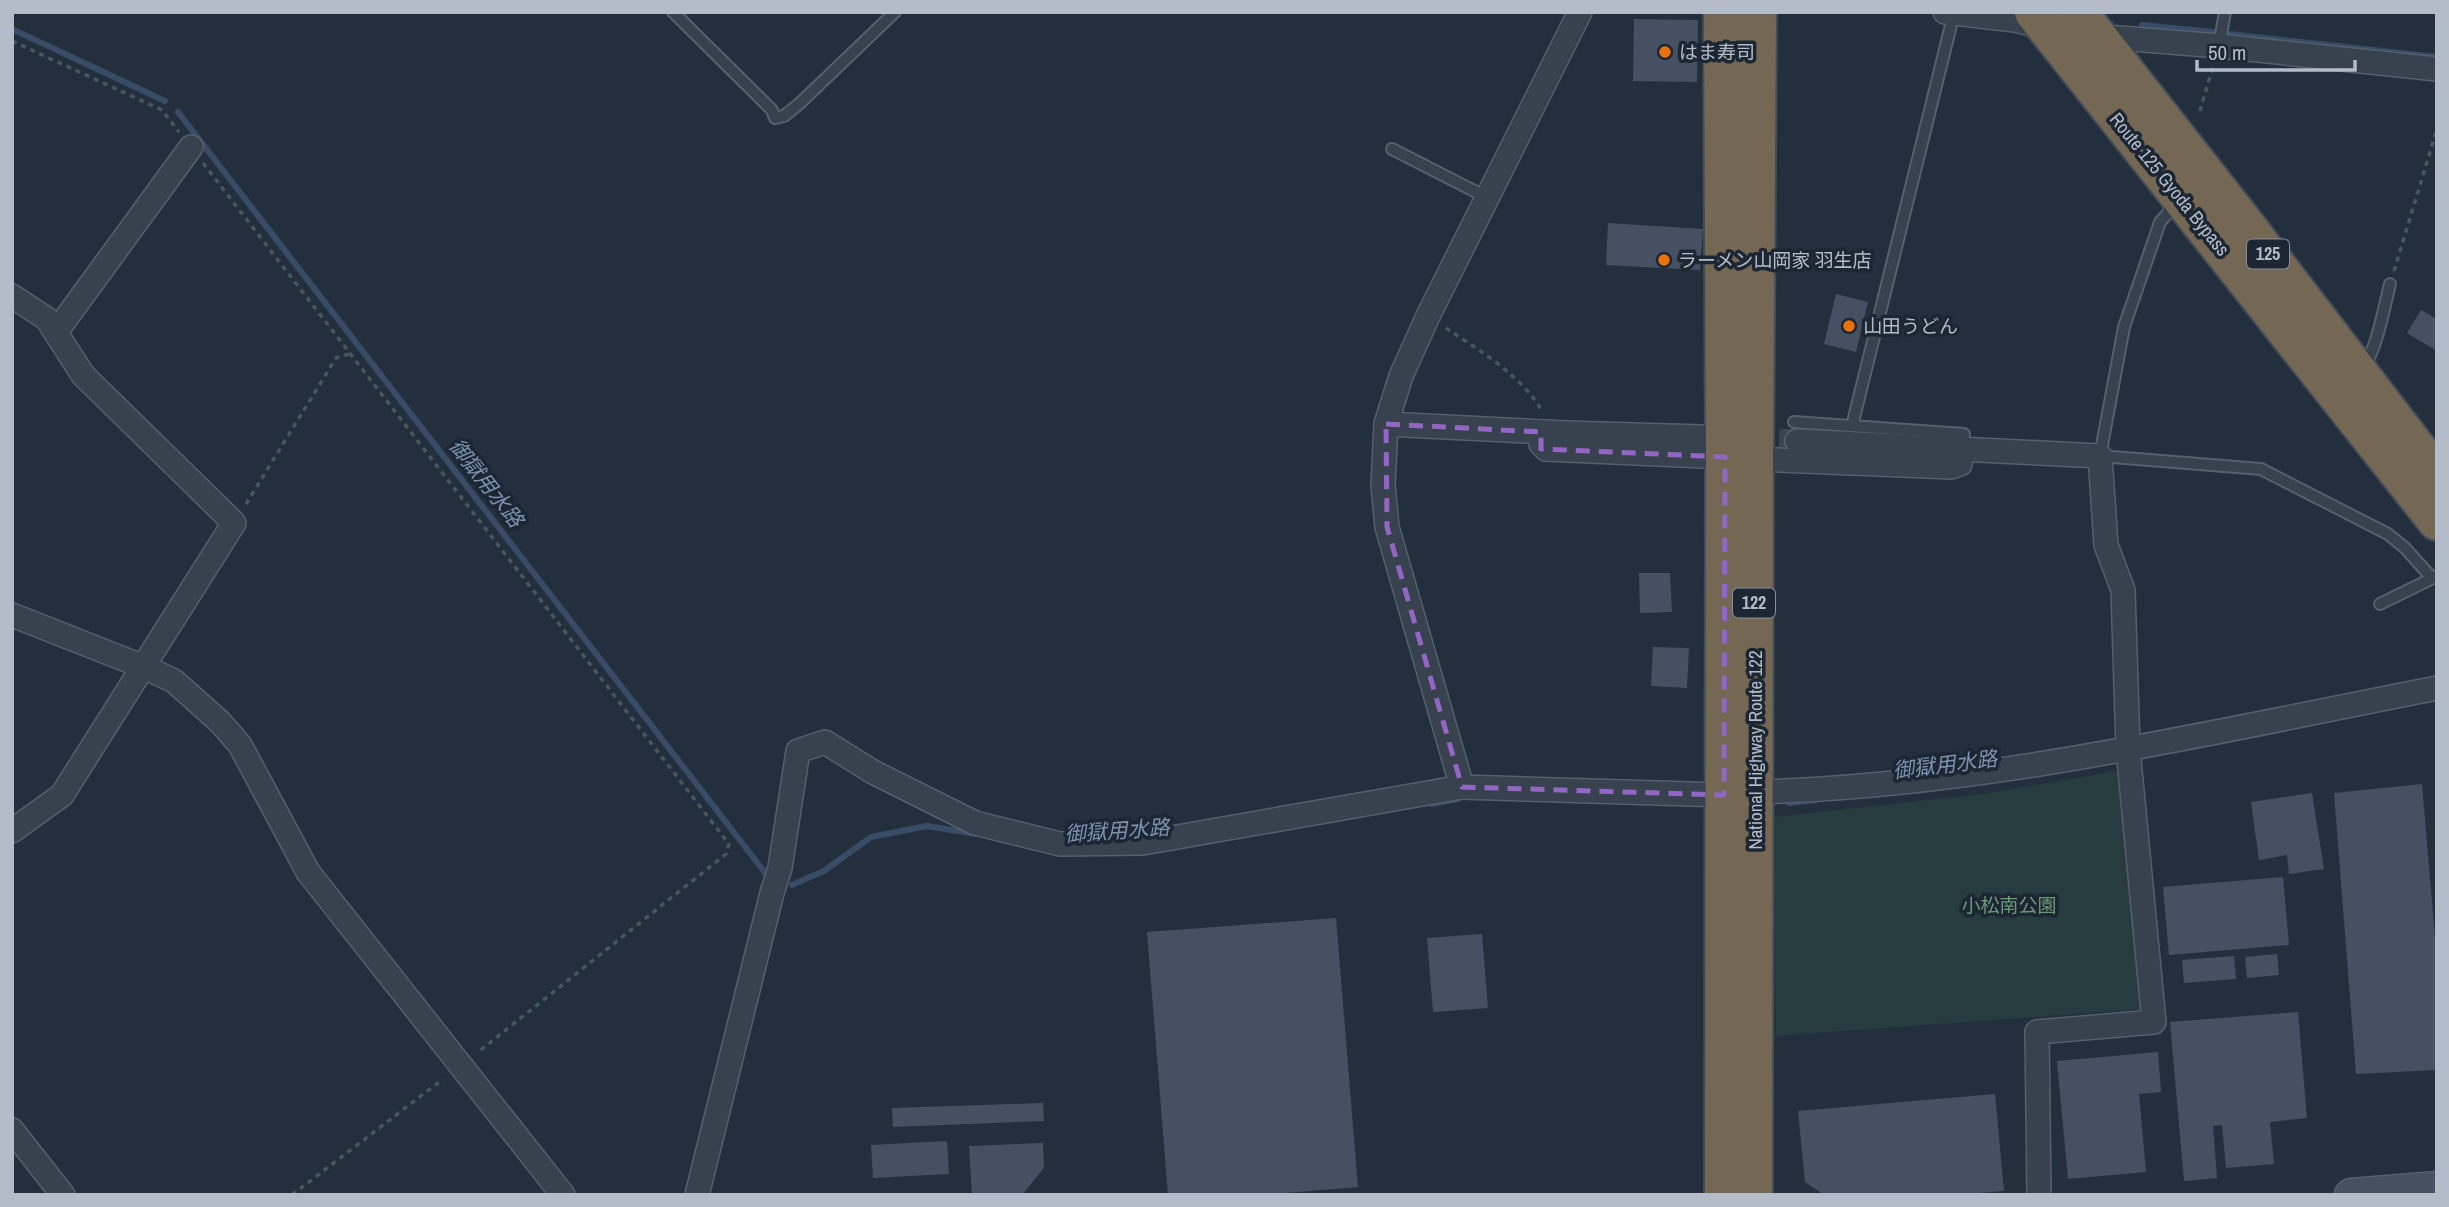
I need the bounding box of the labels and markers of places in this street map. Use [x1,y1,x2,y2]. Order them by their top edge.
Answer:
place label: はま寿司 [1679,39,1755,65]
marker: はま寿司 [1657,44,1673,60]
place label: ラーメン山岡家 羽生店 [1678,247,1872,273]
marker: ラーメン山岡家 羽生店 [1656,252,1672,268]
place label: 山田うどん [1863,313,1958,339]
marker: 山田うどん [1841,318,1857,334]

